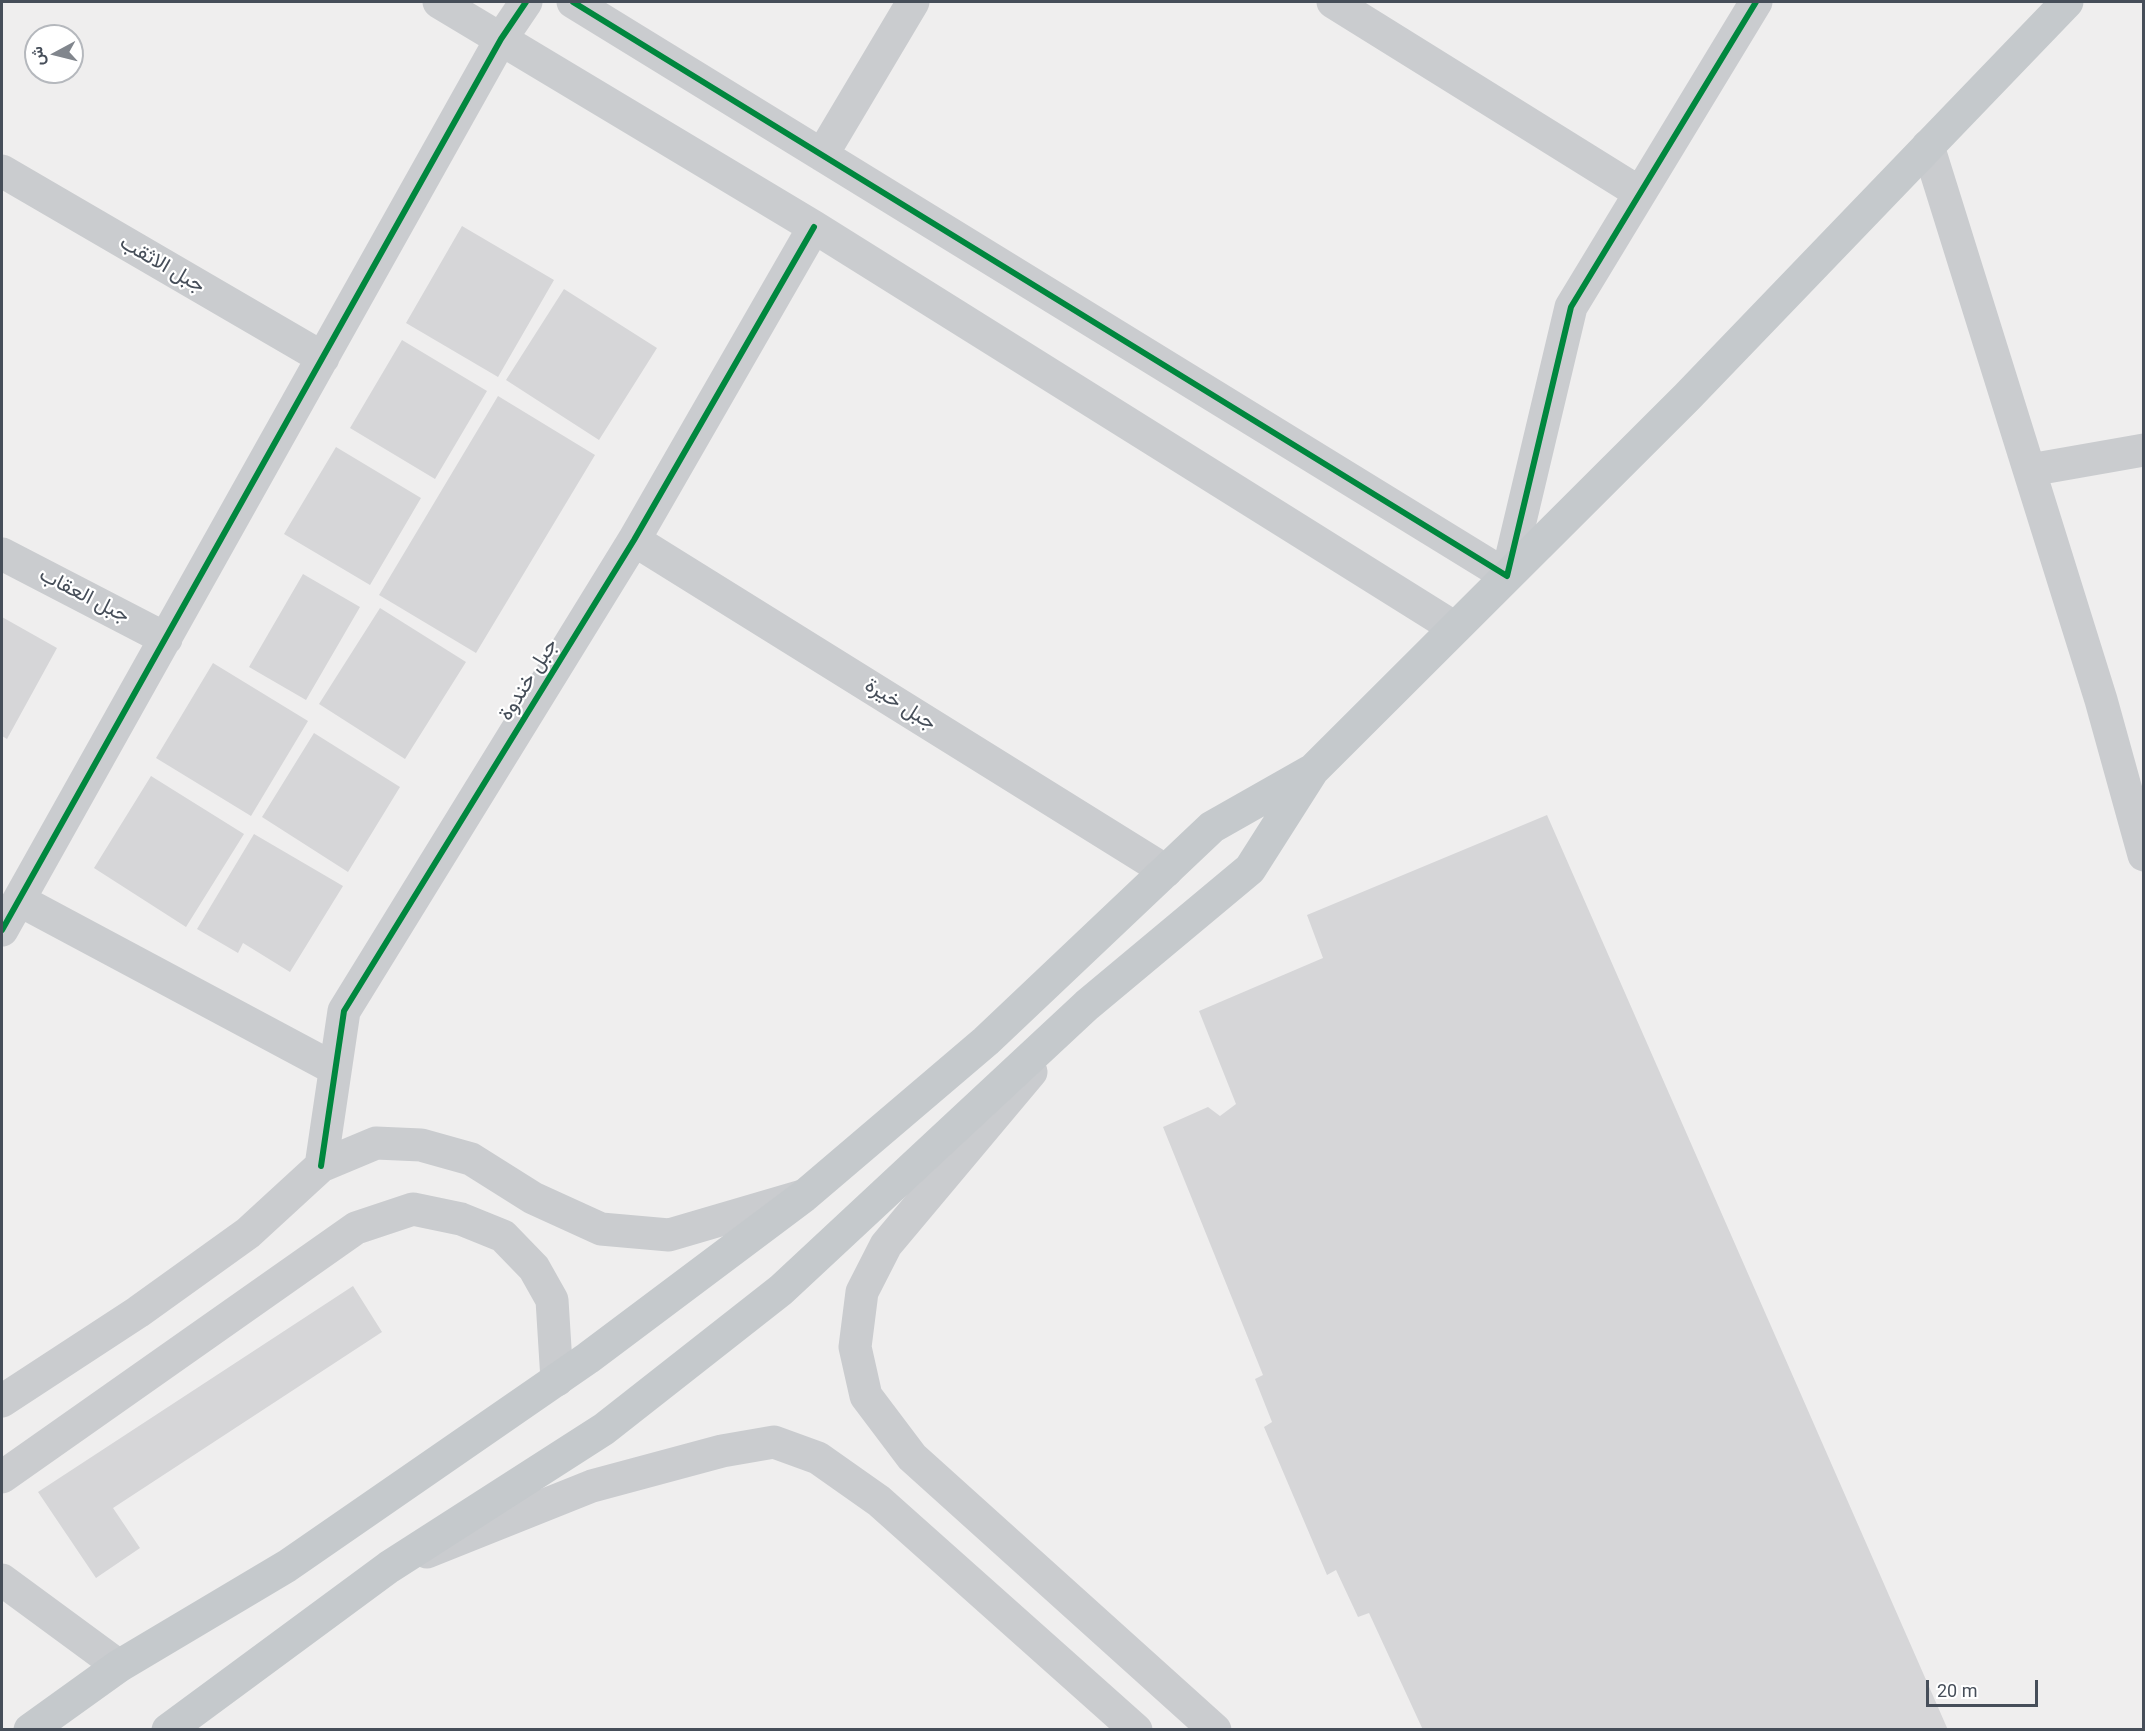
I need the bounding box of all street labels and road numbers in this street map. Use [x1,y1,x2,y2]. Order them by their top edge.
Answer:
street label: جبل الاثقب [115,231,209,299]
street label: جبل العقاب [35,563,133,629]
street label: جبل خندوة [494,634,564,726]
street label: جبل خيرة [860,673,940,737]

